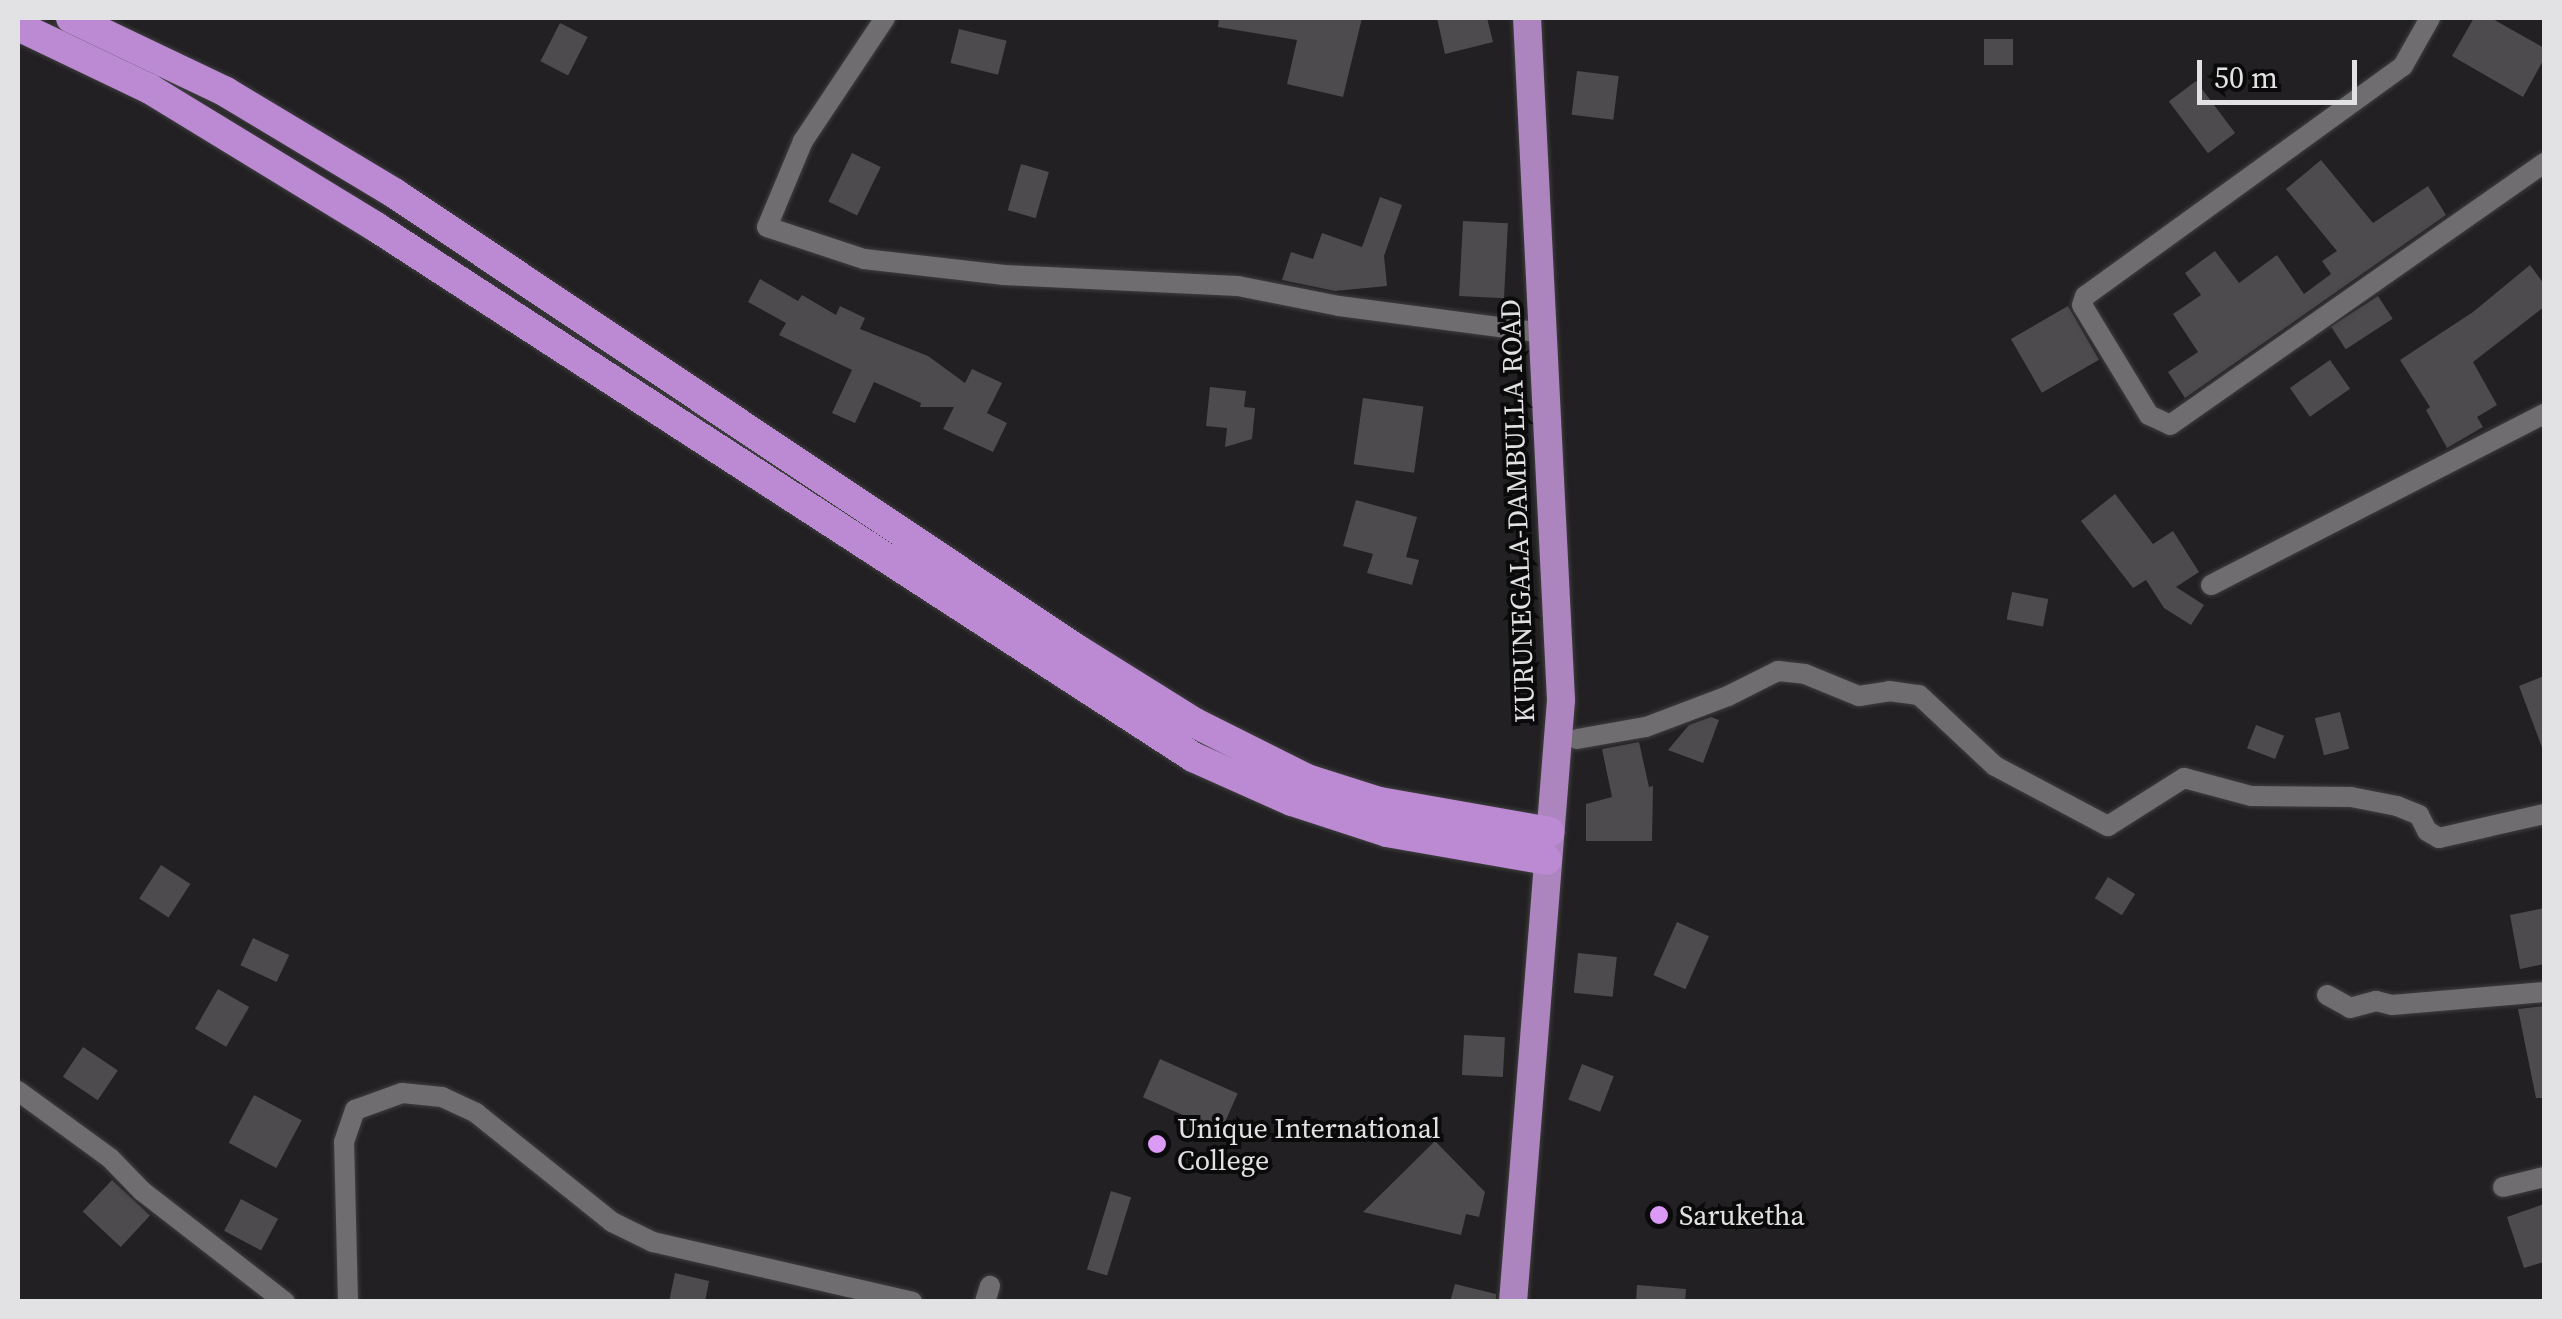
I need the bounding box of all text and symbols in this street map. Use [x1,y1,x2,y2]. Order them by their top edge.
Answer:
scale bar [2202,40,2362,102]
text: 50 m [2214,57,2278,98]
street label: KURUNEGALA-DAMBULLA ROAD [1493,299,1541,723]
place label: Unique International College [1177,1111,1440,1177]
marker: Unique International College [1146,1133,1168,1155]
place label: Saruketha [1679,1198,1805,1232]
marker: Saruketha [1648,1204,1670,1226]

